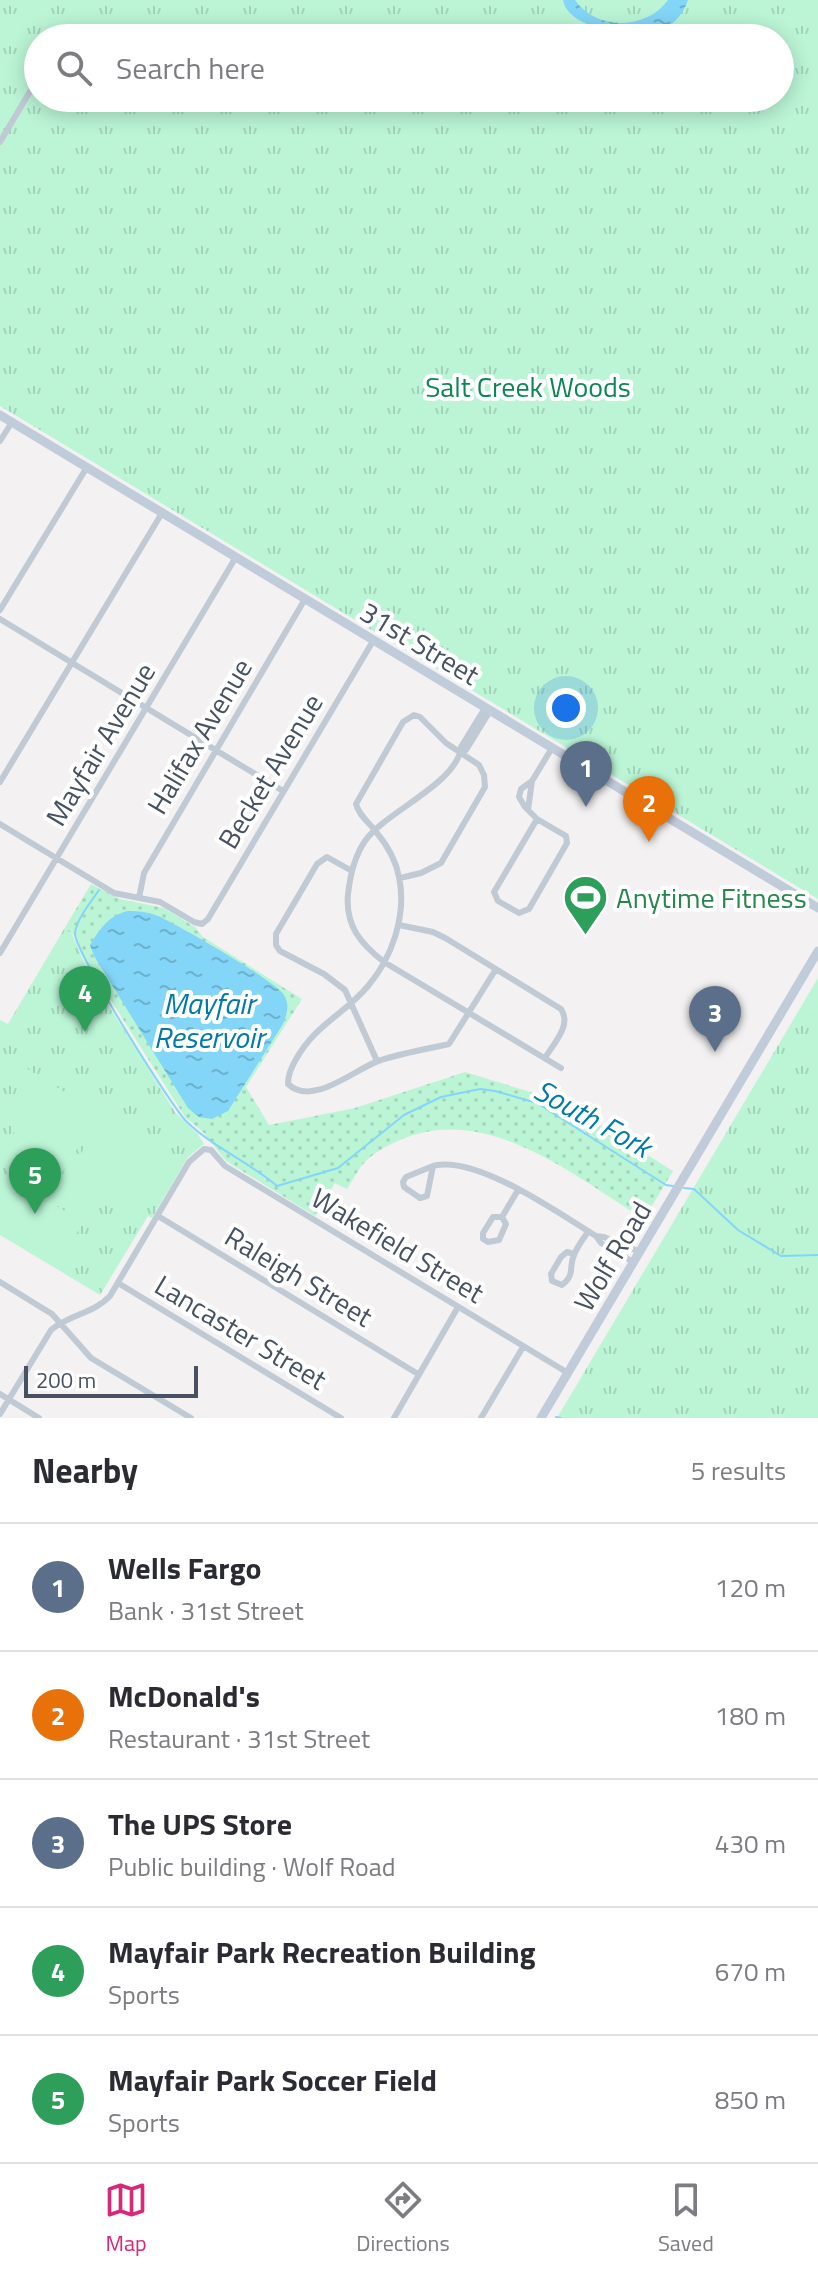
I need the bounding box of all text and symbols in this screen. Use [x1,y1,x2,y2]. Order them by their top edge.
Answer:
search box [24,24,794,112]
text: Search here [116,45,265,91]
icon: search [52,46,96,90]
park label: Salt Creek Woods [425,365,631,408]
street label: 31st Street [352,590,488,696]
street label: Halifax Avenue [135,650,263,822]
street label: Mayfair Avenue [34,654,166,834]
street label: Becket Avenue [207,685,333,857]
your location [546,688,586,728]
pin: 1 [560,741,612,807]
pin: 2 [623,776,675,842]
sports icon: Anytime Fitness [561,873,609,936]
place label: Anytime Fitness [616,876,807,919]
pin: 4 [59,966,111,1032]
water label: Mayfair Reservoir [154,980,268,1060]
pin: 3 [689,986,741,1052]
water label: South Fork [526,1067,663,1171]
pin: 5 [9,1148,61,1214]
street label: Wakefield Street [303,1176,493,1314]
street label: Wolf Road [562,1193,662,1319]
street label: Raleigh Street [217,1215,381,1337]
street label: Lancaster Street [147,1264,335,1400]
scale bar [24,1362,198,1398]
text: 200 m [36,1363,96,1397]
text: Nearby [32,1444,138,1496]
text: 5 results [691,1451,786,1490]
text: Wells Fargo [108,1545,261,1591]
text: 1 [51,1568,65,1607]
text: 120 m [715,1568,786,1607]
text: Bank · 31st Street [108,1591,304,1630]
text: McDonald's [108,1673,260,1719]
text: 2 [51,1696,65,1735]
text: 180 m [715,1696,786,1735]
text: Restaurant · 31st Street [108,1719,370,1758]
text: The UPS Store [108,1801,292,1847]
text: 3 [51,1824,65,1863]
text: 430 m [715,1824,786,1863]
text: Public building · Wolf Road [108,1847,396,1886]
text: Mayfair Park Recreation Building [108,1929,536,1975]
text: 4 [51,1952,65,1991]
text: 670 m [715,1952,786,1991]
text: Sports [108,1975,180,2014]
text: Mayfair Park Soccer Field [108,2057,437,2103]
text: 5 [51,2080,65,2119]
text: 850 m [715,2080,786,2119]
text: Sports [108,2103,180,2142]
tab: Map [104,2178,148,2260]
tab: Directions [356,2178,450,2260]
tab: Saved [658,2178,714,2260]

